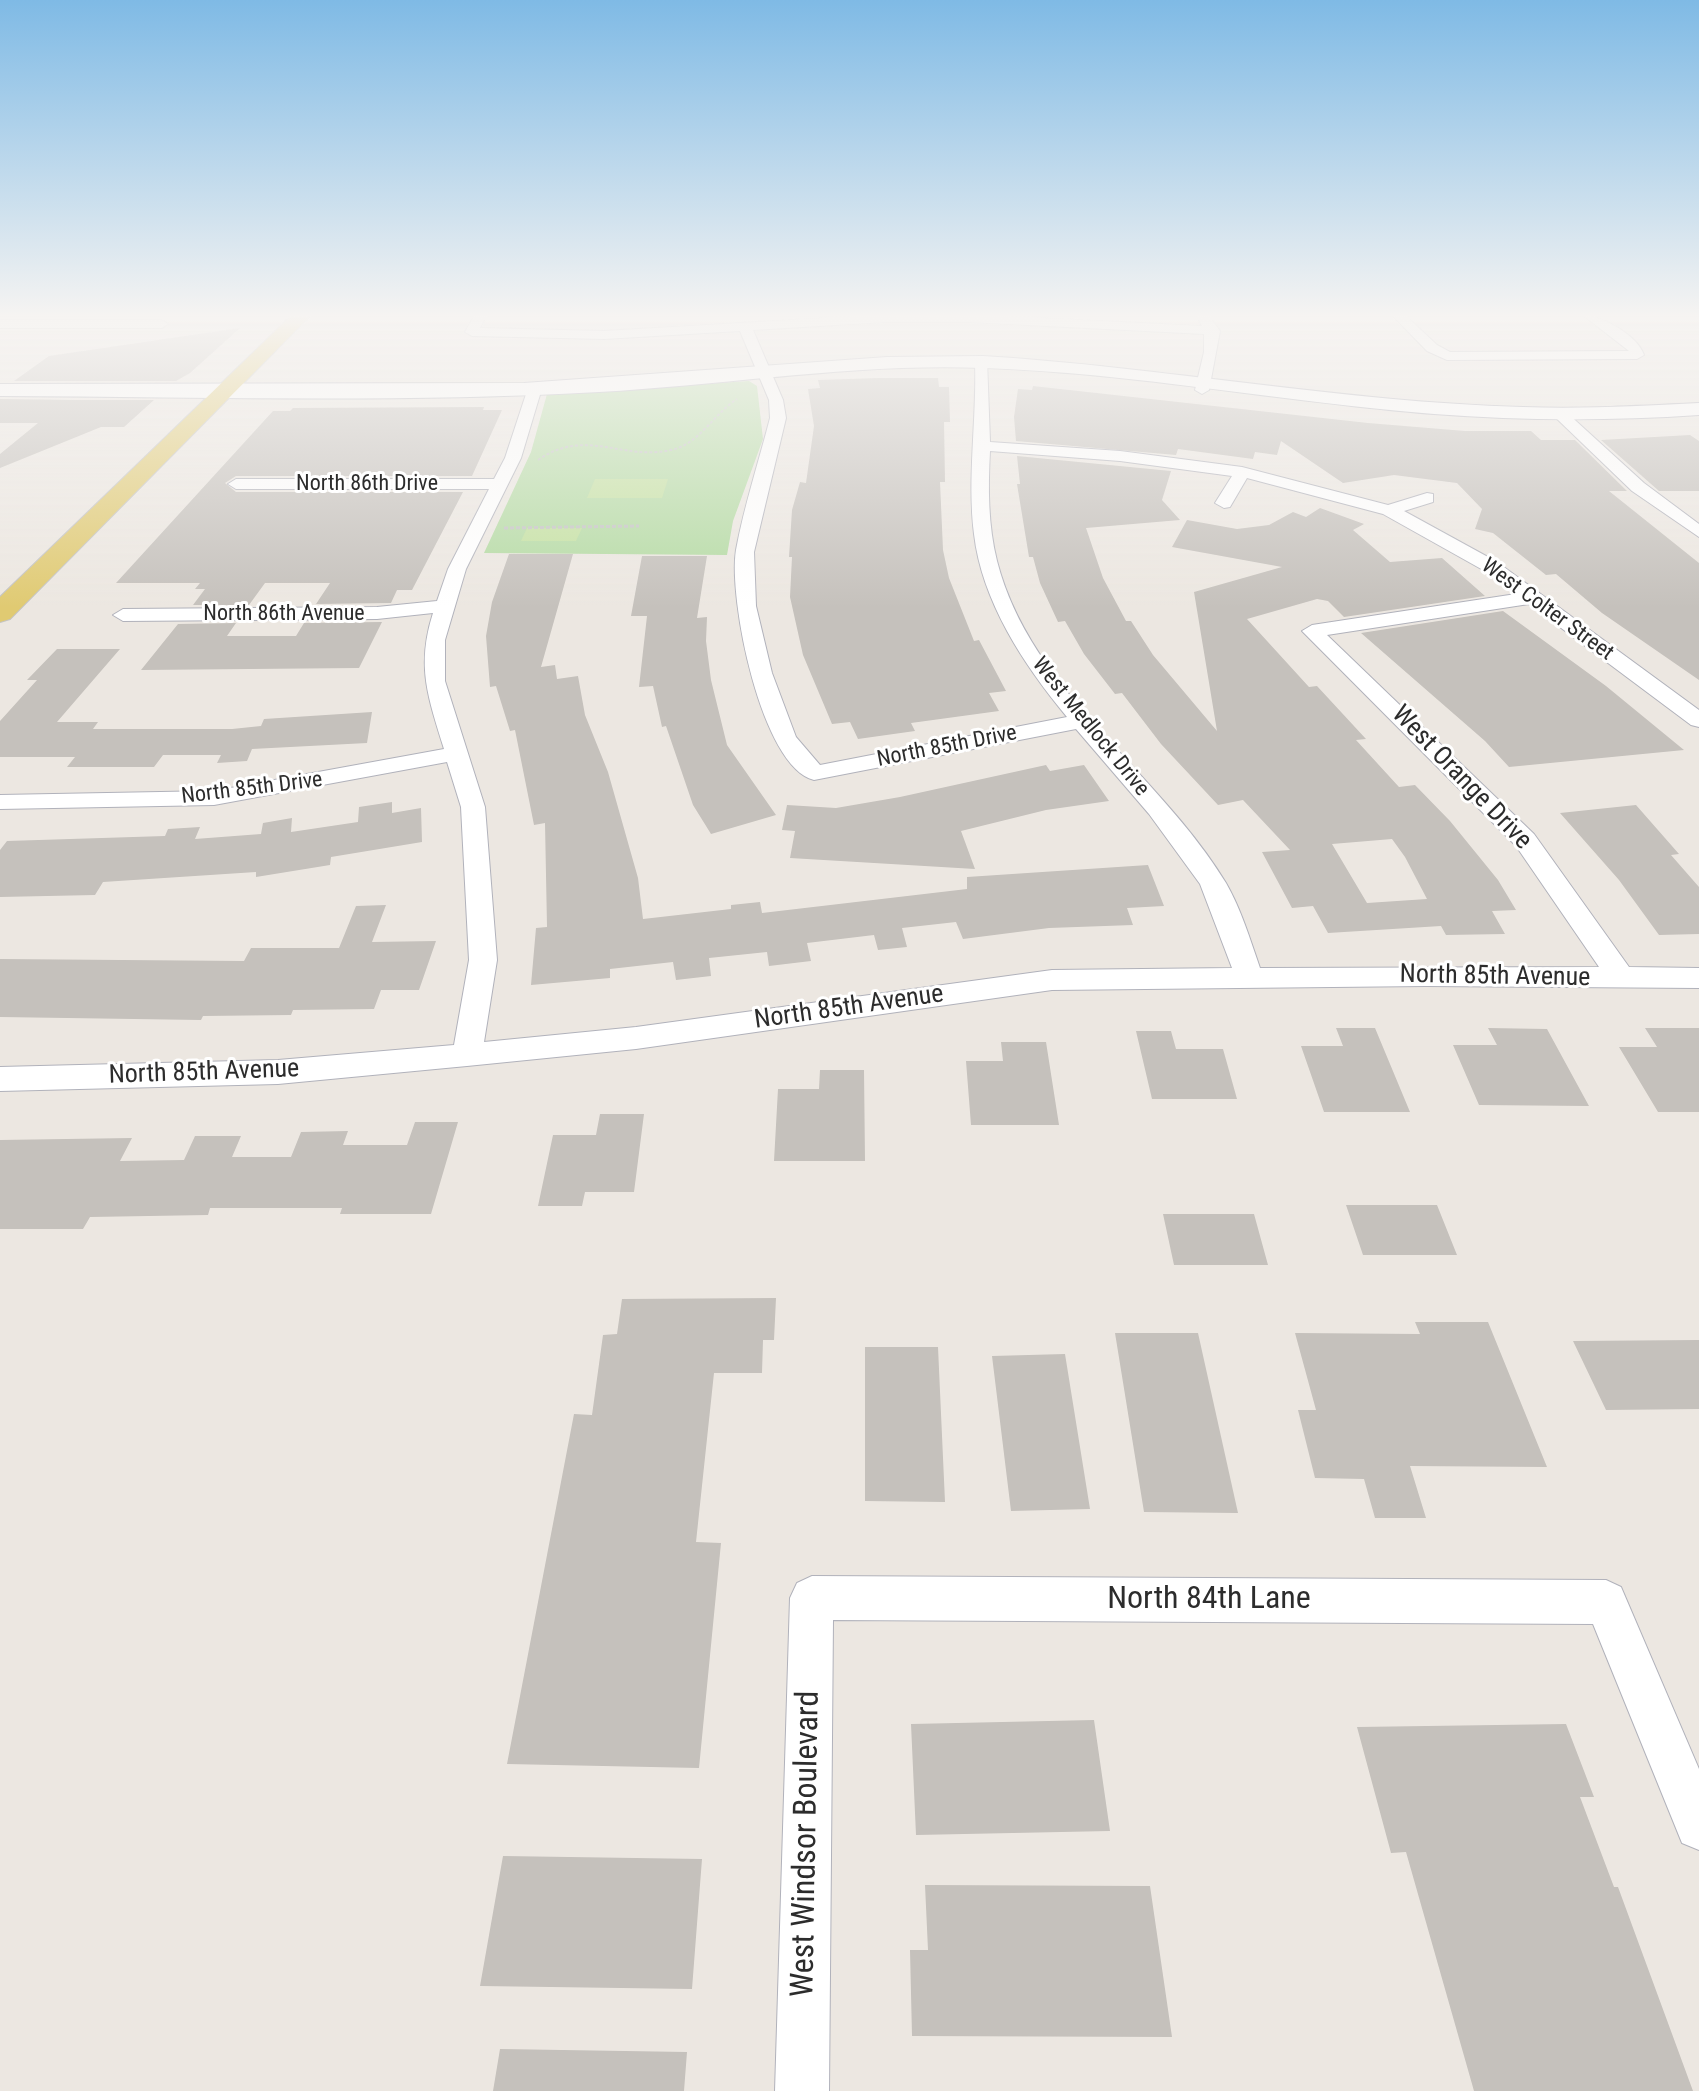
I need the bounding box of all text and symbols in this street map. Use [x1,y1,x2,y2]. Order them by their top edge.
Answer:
street label: North 86th Drive [296,471,438,497]
street label: West Colter Street [1476,553,1618,667]
street label: North 86th Avenue [203,601,365,627]
street label: West Medlock Drive [1026,652,1154,802]
street label: West Orange Drive [1384,700,1538,856]
street label: North 85th Drive [875,721,1019,773]
street label: North 85th Drive [180,767,324,811]
street label: North 85th Avenue [1399,960,1591,994]
street label: North 85th Avenue [752,979,946,1037]
street label: North 85th Avenue [108,1054,300,1092]
street label: North 84th Lane [1107,1581,1311,1619]
street label: West Windsor Boulevard [785,1690,829,1998]

